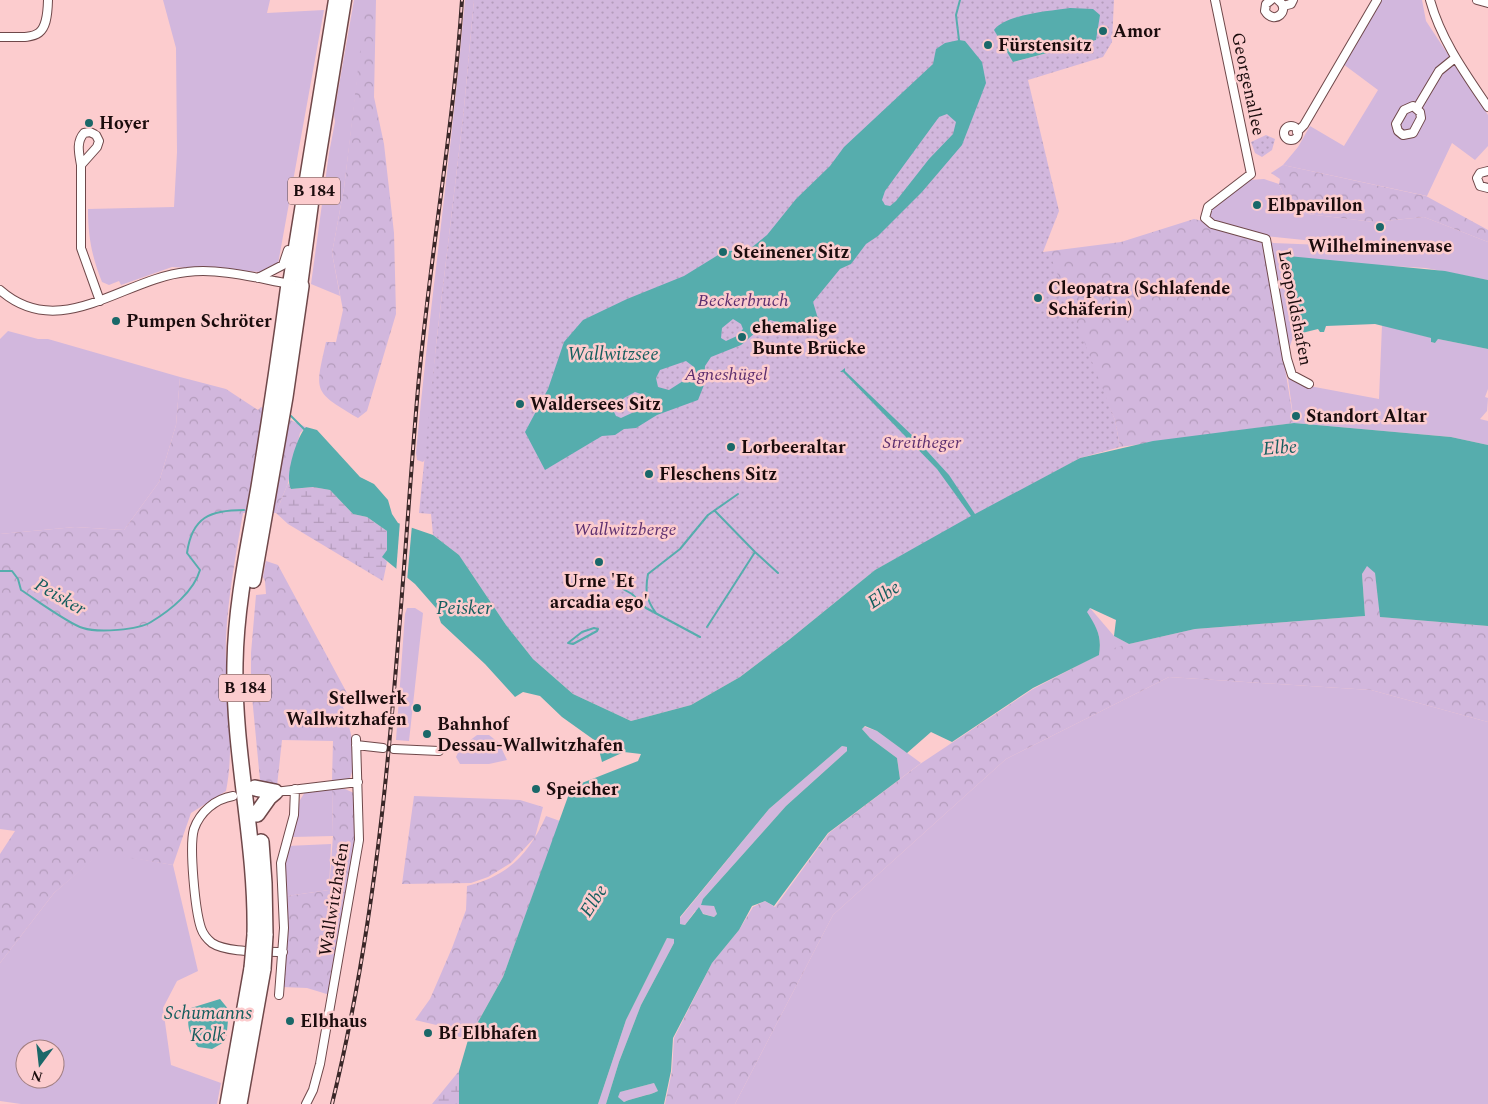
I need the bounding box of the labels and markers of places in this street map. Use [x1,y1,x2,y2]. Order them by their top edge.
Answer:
place label: Amor [1113,18,1161,45]
marker: Amor [1097,25,1109,37]
place label: Fürstensitz [998,32,1092,59]
marker: Fürstensitz [982,39,994,51]
place label: Hoyer [99,110,150,137]
marker: Hoyer [83,117,95,129]
place label: Elbpavillon [1267,192,1363,219]
marker: Elbpavillon [1251,199,1263,211]
marker: Wilhelminenvase [1374,221,1386,233]
place label: Wilhelminenvase [1308,233,1452,260]
place label: Steinener Sitz [733,239,850,266]
marker: Steinener Sitz [717,246,729,258]
place label: Cleopatra (Schlafende Schäferin) [1048,275,1230,323]
marker: Cleopatra (Schlafende Schäferin) [1032,292,1044,304]
place label: Pumpen Schröter [126,308,272,335]
place label: ehemalige Bunte Brücke [752,314,866,362]
marker: Pumpen Schröter [110,315,122,327]
marker: ehemalige Bunte Brücke [736,331,748,343]
place label: Waldersees Sitz [530,391,661,418]
marker: Waldersees Sitz [514,398,526,410]
place label: Standort Altar [1306,403,1427,430]
marker: Standort Altar [1290,410,1302,422]
place label: Lorbeeraltar [741,434,846,461]
marker: Lorbeeraltar [725,441,737,453]
place label: Fleschens Sitz [659,461,777,488]
marker: Fleschens Sitz [643,468,655,480]
marker: Urne 'Et arcadia ego' [593,556,605,568]
place label: Urne 'Et arcadia ego' [550,568,648,616]
place label: Stellwerk Wallwitzhafen [286,685,407,733]
marker: Stellwerk Wallwitzhafen [411,702,423,714]
place label: Bahnhof Dessau-Wallwitzhafen [437,711,623,759]
marker: Bahnhof Dessau-Wallwitzhafen [421,728,433,740]
place label: Speicher [546,776,619,803]
marker: Speicher [530,783,542,795]
place label: Elbhaus [300,1008,367,1035]
marker: Elbhaus [284,1015,296,1027]
place label: Bf Elbhafen [438,1020,537,1047]
marker: Bf Elbhafen [422,1027,434,1039]

